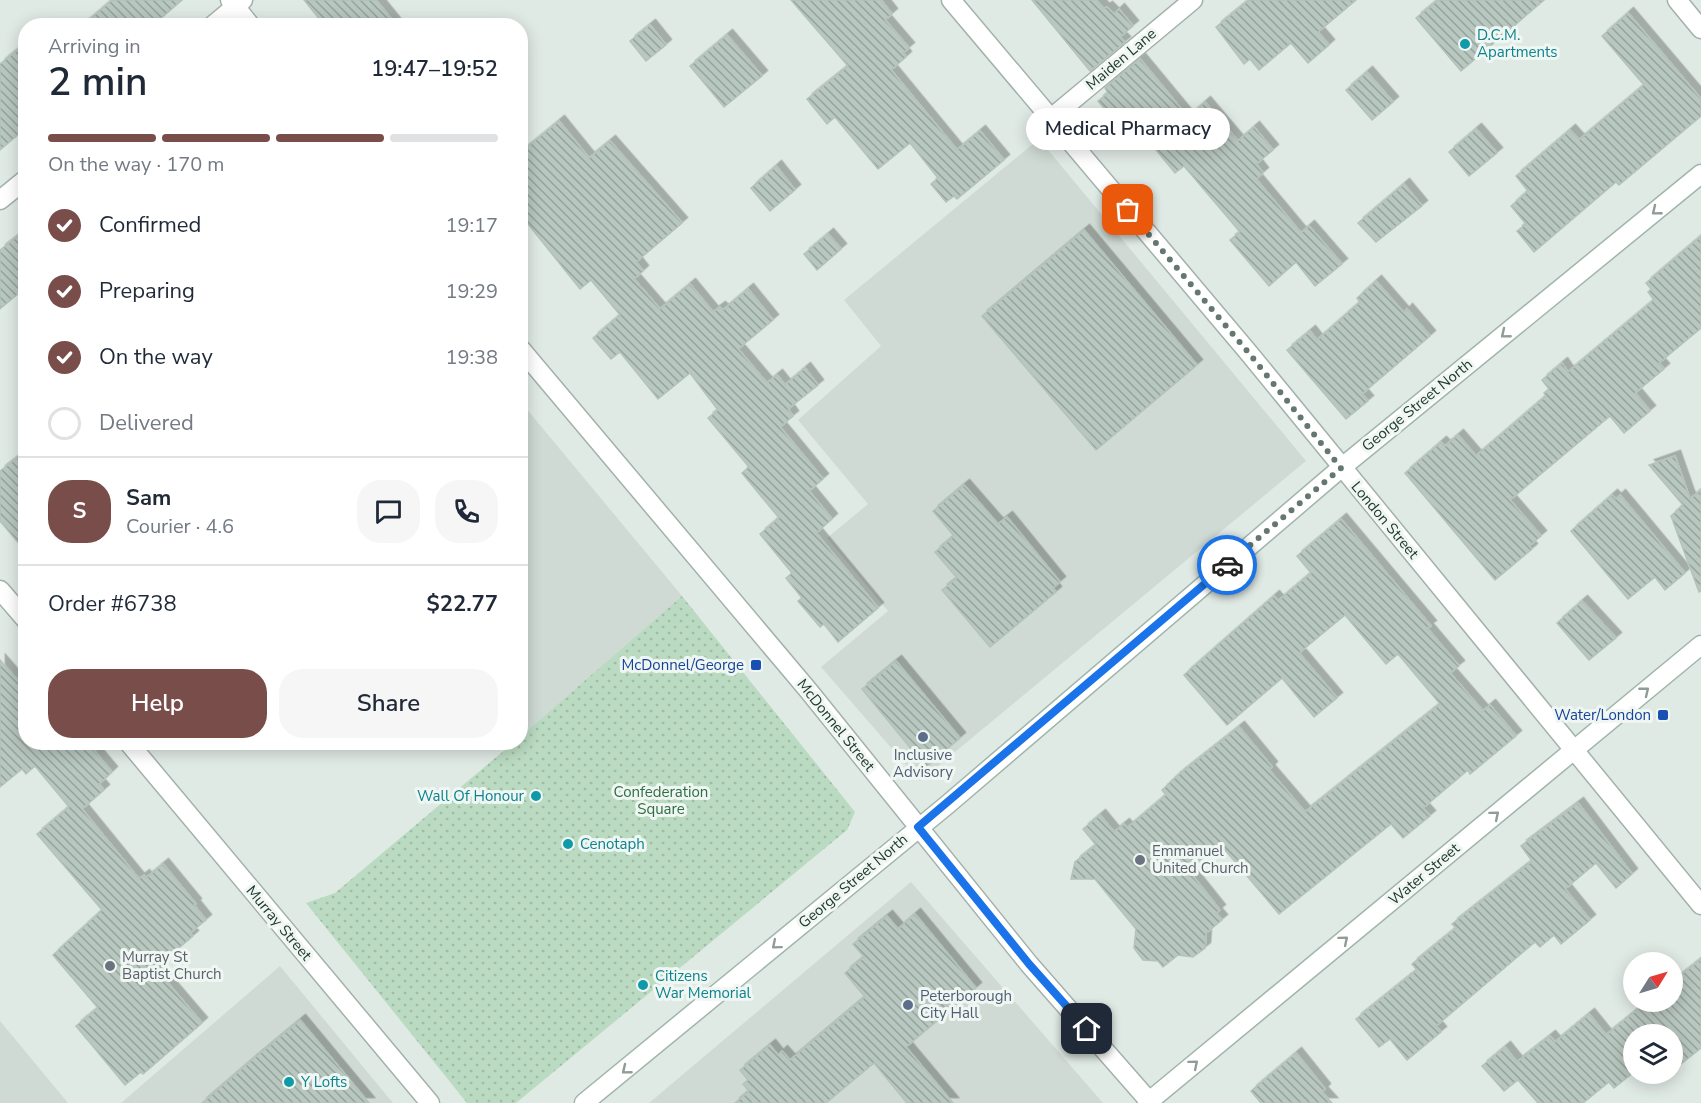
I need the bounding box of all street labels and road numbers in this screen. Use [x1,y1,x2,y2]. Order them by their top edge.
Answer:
street label: Maiden Lane [1082,24,1160,94]
street label: George Street North [1358,354,1476,456]
street label: London Street [1347,477,1424,564]
street label: McDonnel Street [793,675,880,776]
street label: George Street North [794,829,912,933]
street label: Water Street [1384,838,1464,910]
street label: Murray Street [242,881,317,965]

